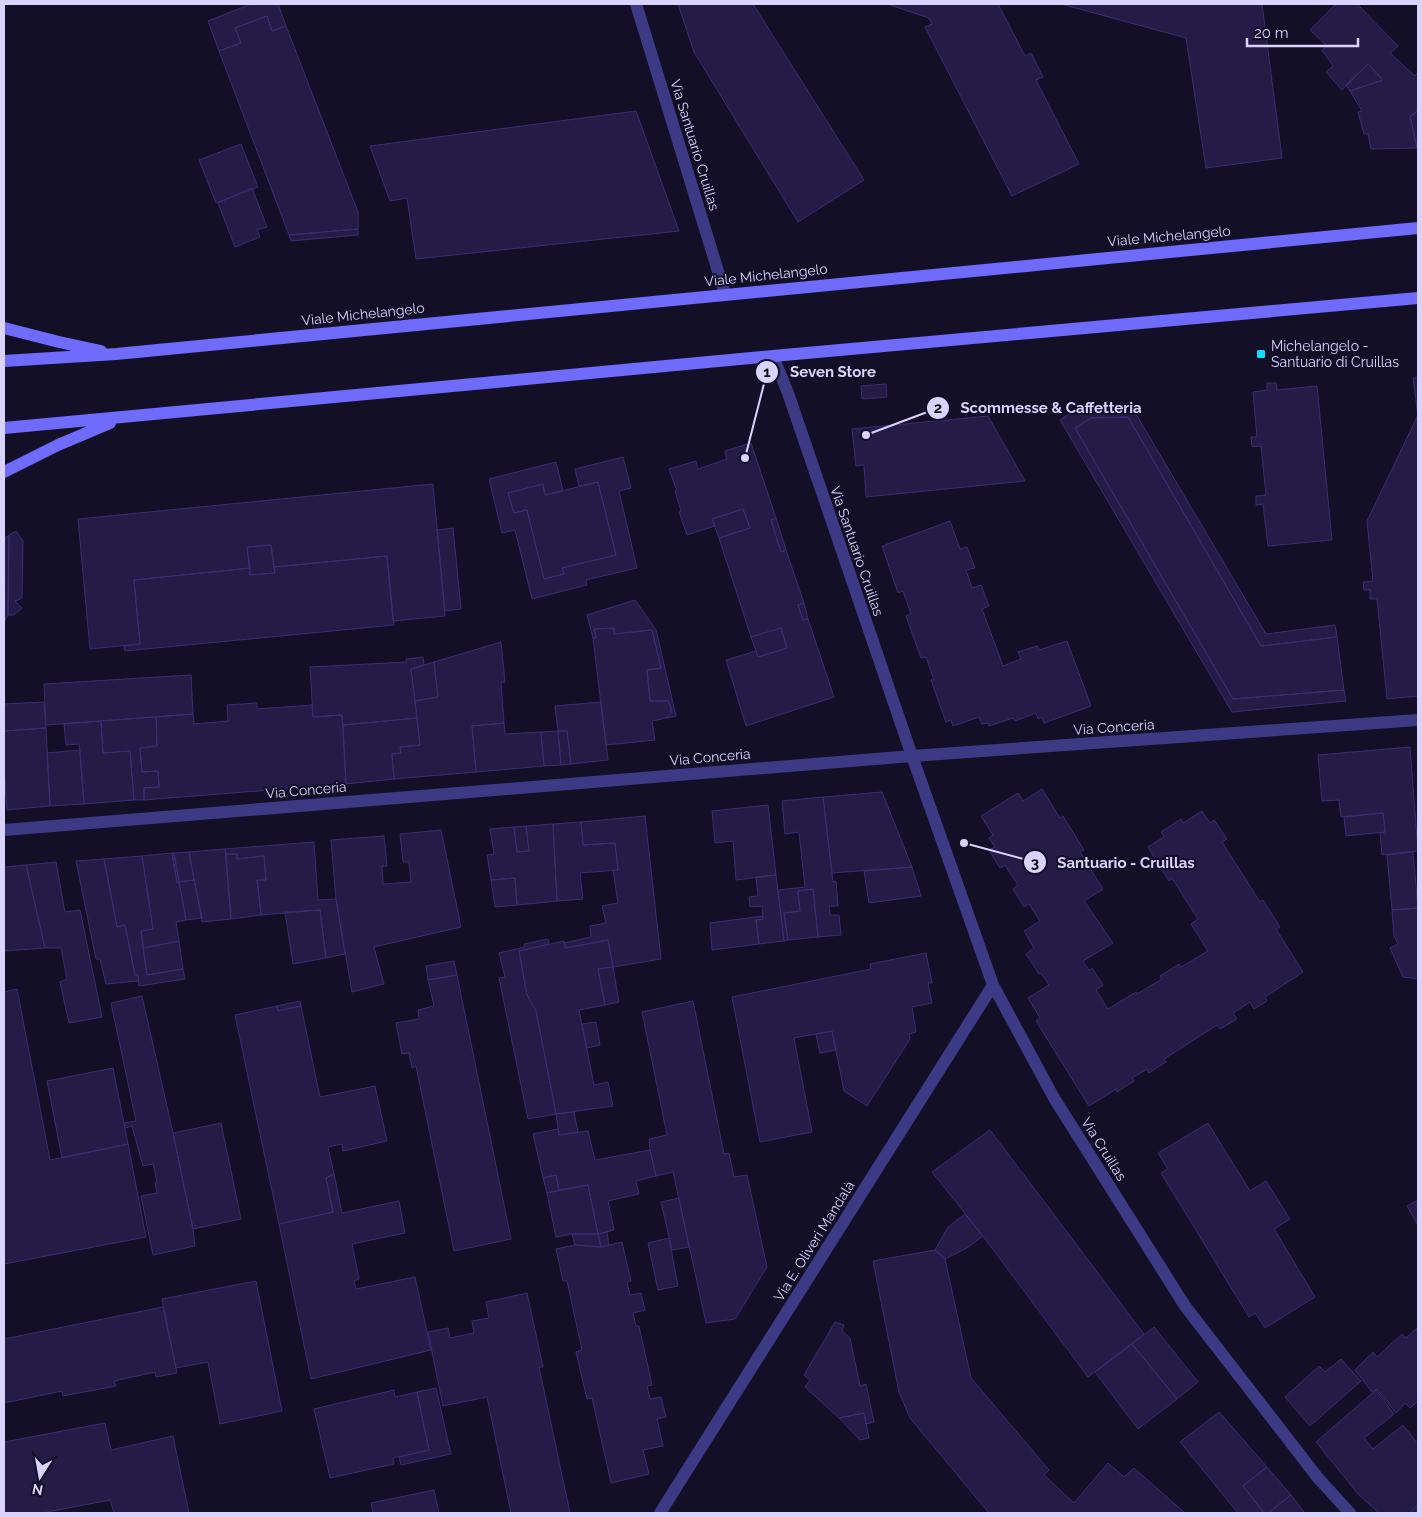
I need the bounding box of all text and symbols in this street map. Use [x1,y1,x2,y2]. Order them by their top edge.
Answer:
scale bar [1247,15,1358,47]
text: 20 m [1254,24,1289,42]
street label: Via Santuario Cruillas [667,77,723,213]
street label: Viale Michelangelo [1107,223,1231,249]
street label: Viale Michelangelo [704,261,828,289]
street label: Viale Michelangelo [301,300,425,328]
place label: Michelangelo - Santuario di Cruillas [1271,338,1399,370]
marker: Michelangelo - Santuario di Cruillas [1255,348,1267,360]
callout: Seven Store [755,357,886,387]
text: 1 [763,363,771,381]
text: Seven Store [790,363,876,381]
callout: Scommesse & Caffetteria [926,393,1152,423]
text: 2 [934,399,942,417]
text: Scommesse & Caffetteria [960,399,1142,417]
street label: Via Santuario Cruillas [827,484,887,618]
street label: Via Conceria [1073,716,1155,738]
street label: Via Conceria [669,745,751,769]
street label: Via Conceria [265,778,347,802]
callout: Santuario - Cruillas [1022,847,1205,877]
text: 3 [1031,854,1039,872]
text: Santuario - Cruillas [1057,854,1195,872]
street label: Via Cruillas [1078,1114,1130,1184]
street label: Via E. Oliveri Mandalà [770,1178,858,1304]
north arrow [15,1452,65,1502]
text: N [31,1481,44,1499]

